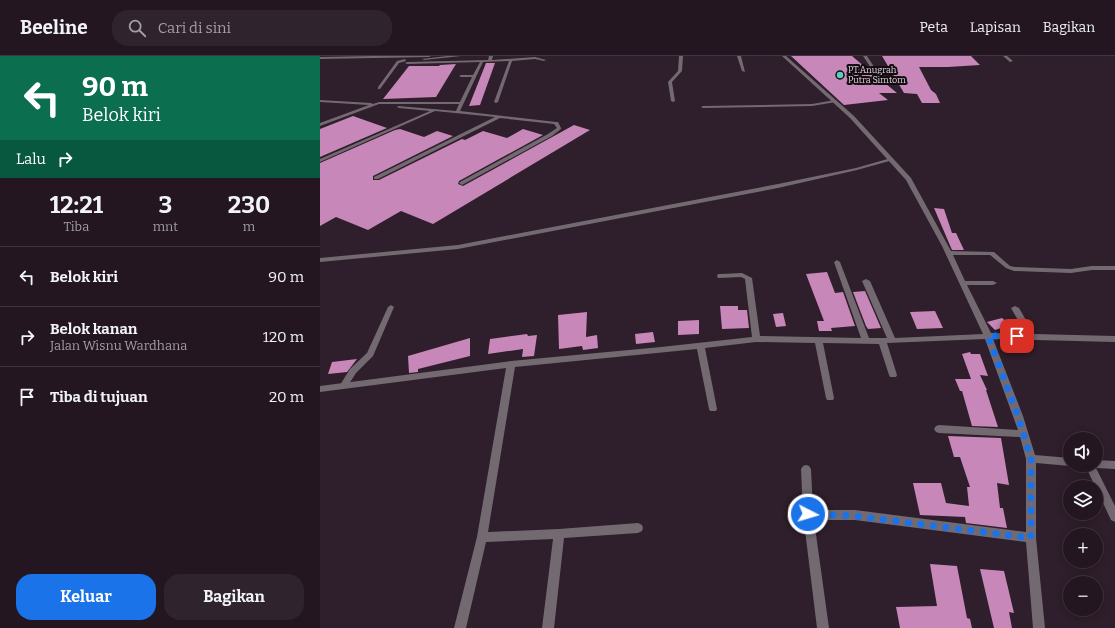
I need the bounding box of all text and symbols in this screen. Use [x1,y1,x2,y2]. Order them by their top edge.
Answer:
search box [112,10,392,46]
text: Beeline [20,16,88,39]
icon: search [126,17,148,39]
text: Cari di sini [158,19,231,37]
text: Peta [919,19,948,36]
text: Lapisan [970,19,1021,36]
text: Bagikan [1043,19,1095,36]
place label: PT.Anugrah Putra Simtom [848,65,906,85]
text: 90 m [82,70,148,103]
marker: PT.Anugrah Putra Simtom [835,70,845,80]
icon: left [16,72,68,124]
text: Belok kiri [82,104,161,126]
icon: right [54,148,76,170]
text: Lalu [16,150,46,168]
text: 12:21 [50,191,103,219]
text: 3 [158,191,172,219]
text: 230 [228,191,270,219]
text: Tiba [63,219,89,234]
text: mnt [153,219,178,234]
text: m [243,219,255,234]
icon: left [16,266,38,288]
text: Belok kiri [50,268,118,286]
text: 90 m [268,268,304,286]
pin [1000,319,1034,353]
text: Belok kanan [50,320,138,338]
icon: arrive [1006,325,1028,347]
icon: right [16,326,38,348]
text: 120 m [263,328,304,346]
text: Jalan Wisnu Wardhana [50,338,187,353]
icon: arrive [16,386,38,408]
text: Tiba di tujuan [50,388,148,406]
text: 20 m [269,388,304,406]
map controls [1063,432,1103,616]
button: sound [1063,432,1103,472]
button: layers [1063,480,1103,520]
position arrow [787,493,829,535]
button: + [1063,528,1103,568]
button: Keluar [16,574,156,620]
button: Bagikan [164,574,304,620]
button: − [1063,576,1103,616]

